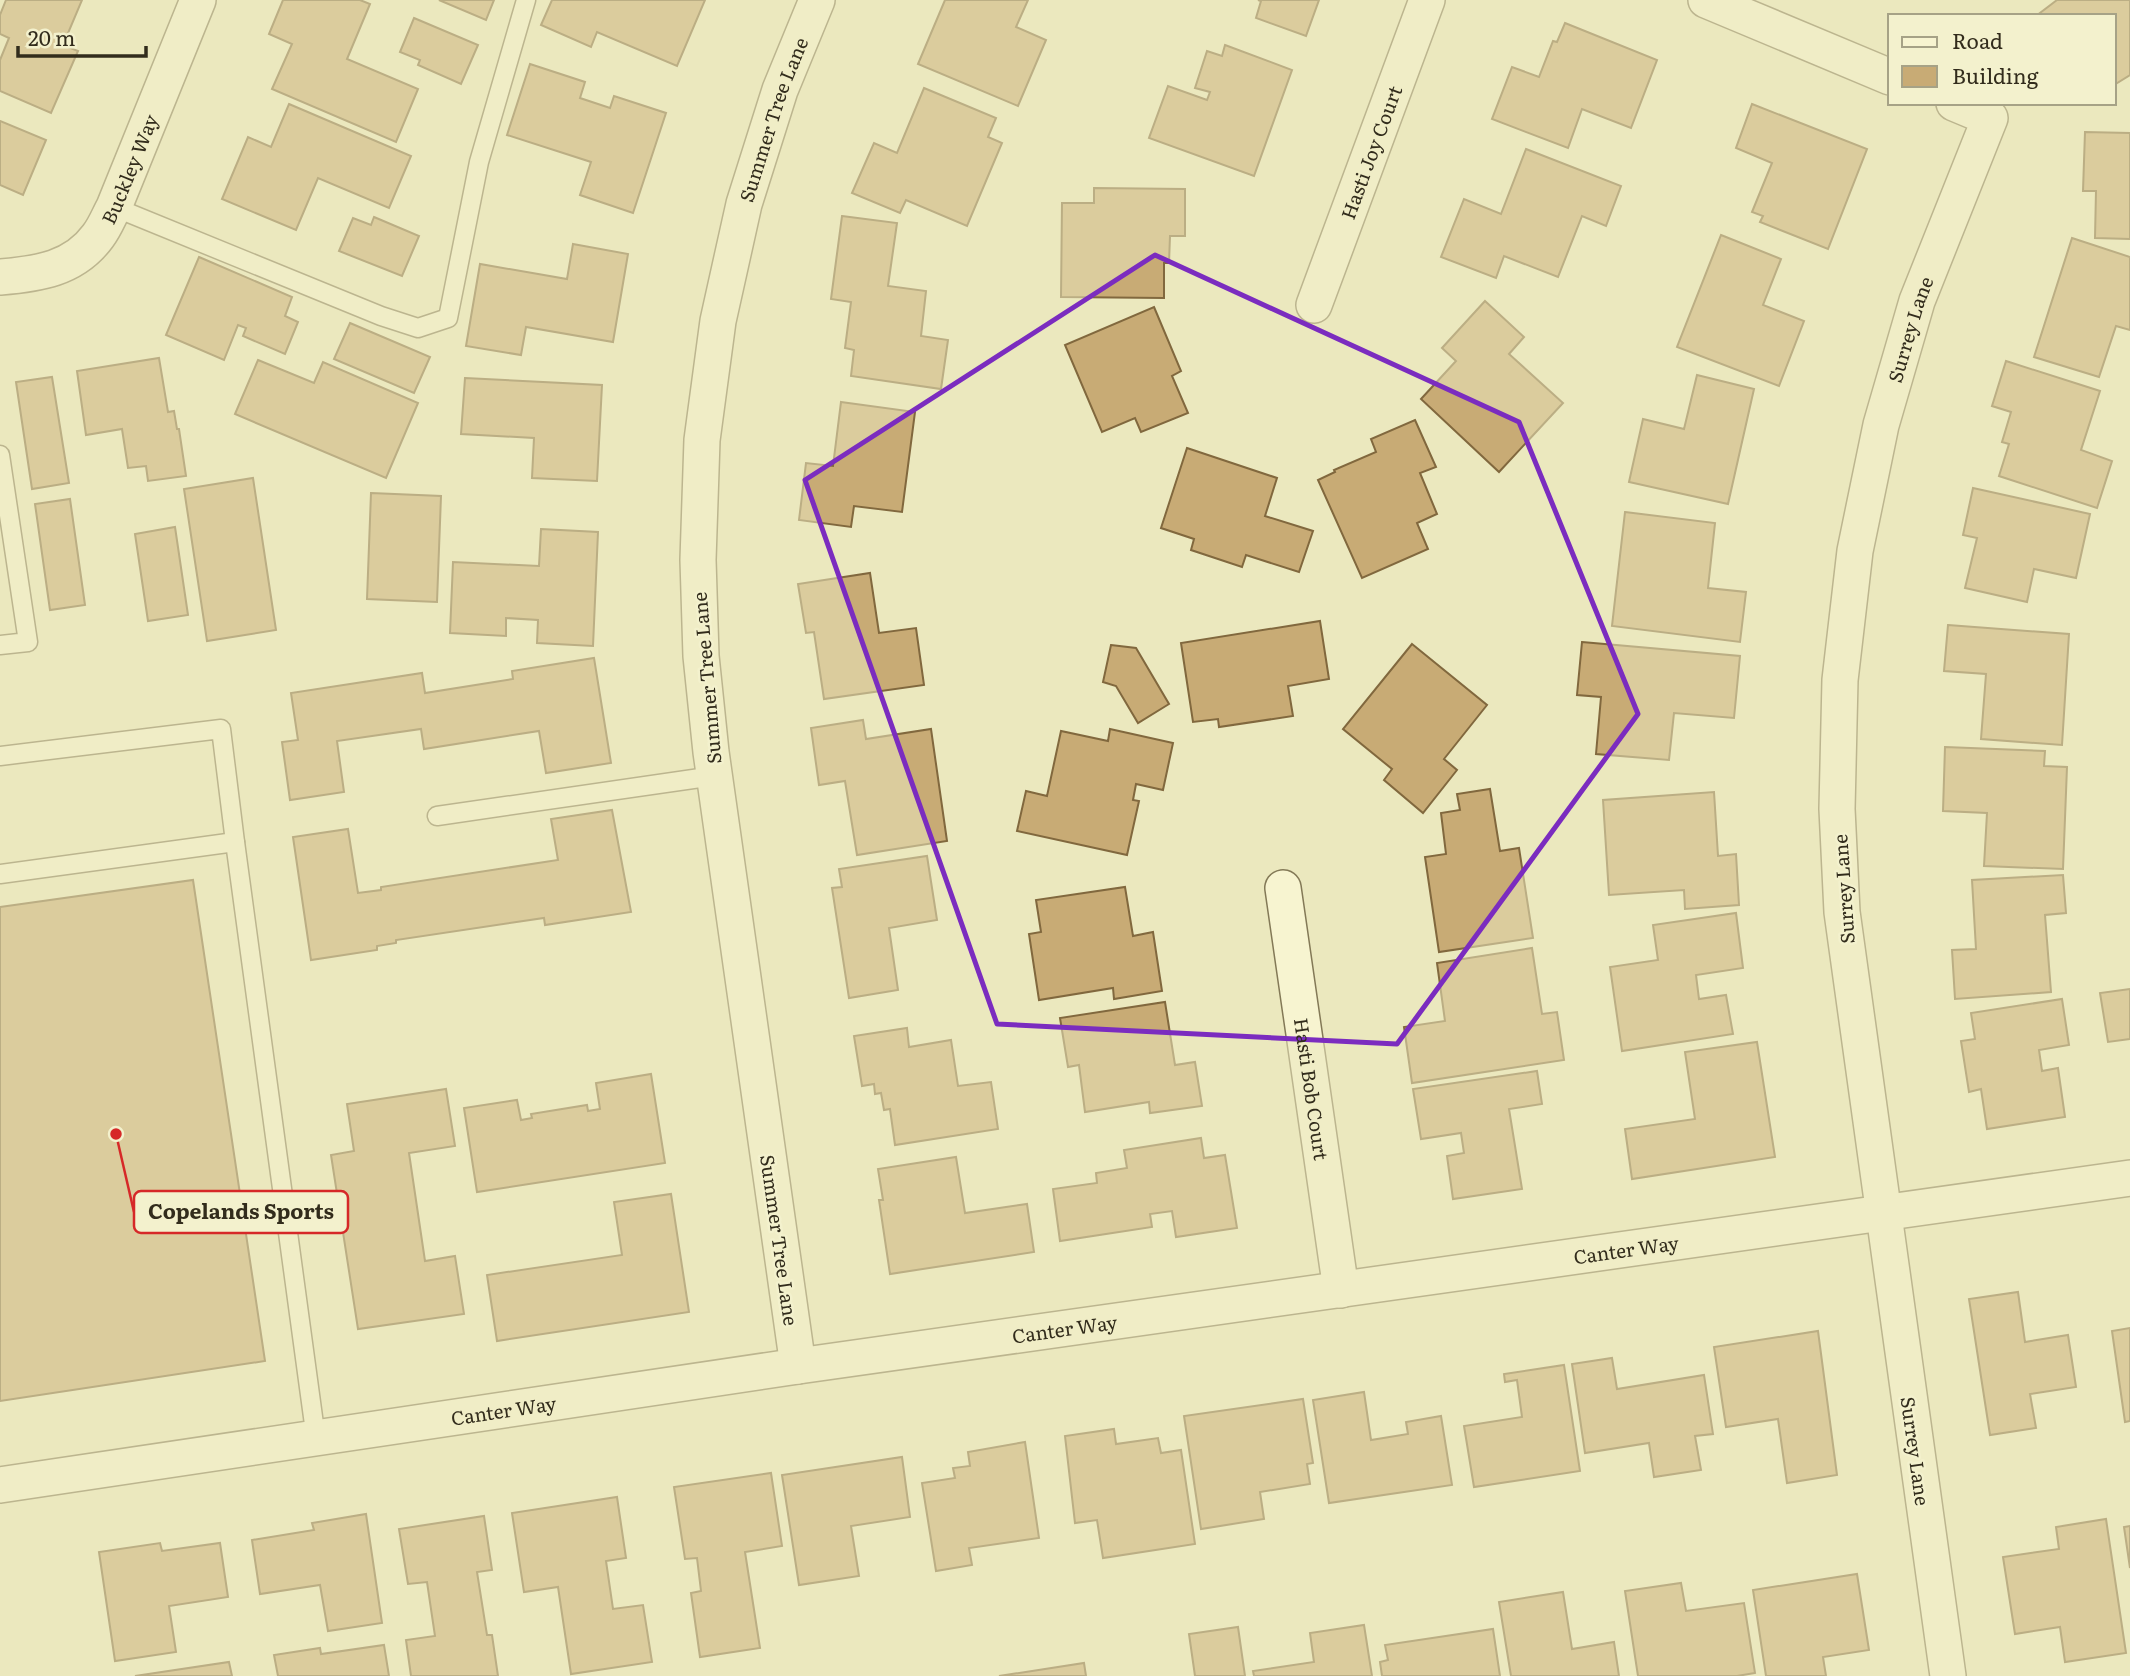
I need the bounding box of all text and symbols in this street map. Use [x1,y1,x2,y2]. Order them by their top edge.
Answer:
scale bar [18,14,145,58]
legend [1888,14,2116,105]
text: 20 m [28,21,75,52]
text: Road [1952,24,2003,55]
street label: Summer Tree Lane [732,33,814,205]
text: Building [1952,59,2039,90]
street label: Hasti Joy Court [1333,81,1408,223]
street label: Buckley Way [94,110,164,229]
street label: Surrey Lane [1880,272,1940,386]
street label: Summer Tree Lane [685,591,727,765]
street label: Surrey Lane [1825,833,1861,945]
street label: Hasti Bob Court [1288,1016,1336,1162]
street label: Summer Tree Lane [754,1153,806,1328]
callout: Copelands Sports [134,1191,348,1233]
text: Copelands Sports [148,1194,334,1225]
street label: Canter Way [1572,1228,1680,1270]
street label: Canter Way [1010,1307,1119,1350]
street label: Canter Way [449,1388,558,1432]
street label: Surrey Lane [1894,1395,1938,1507]

